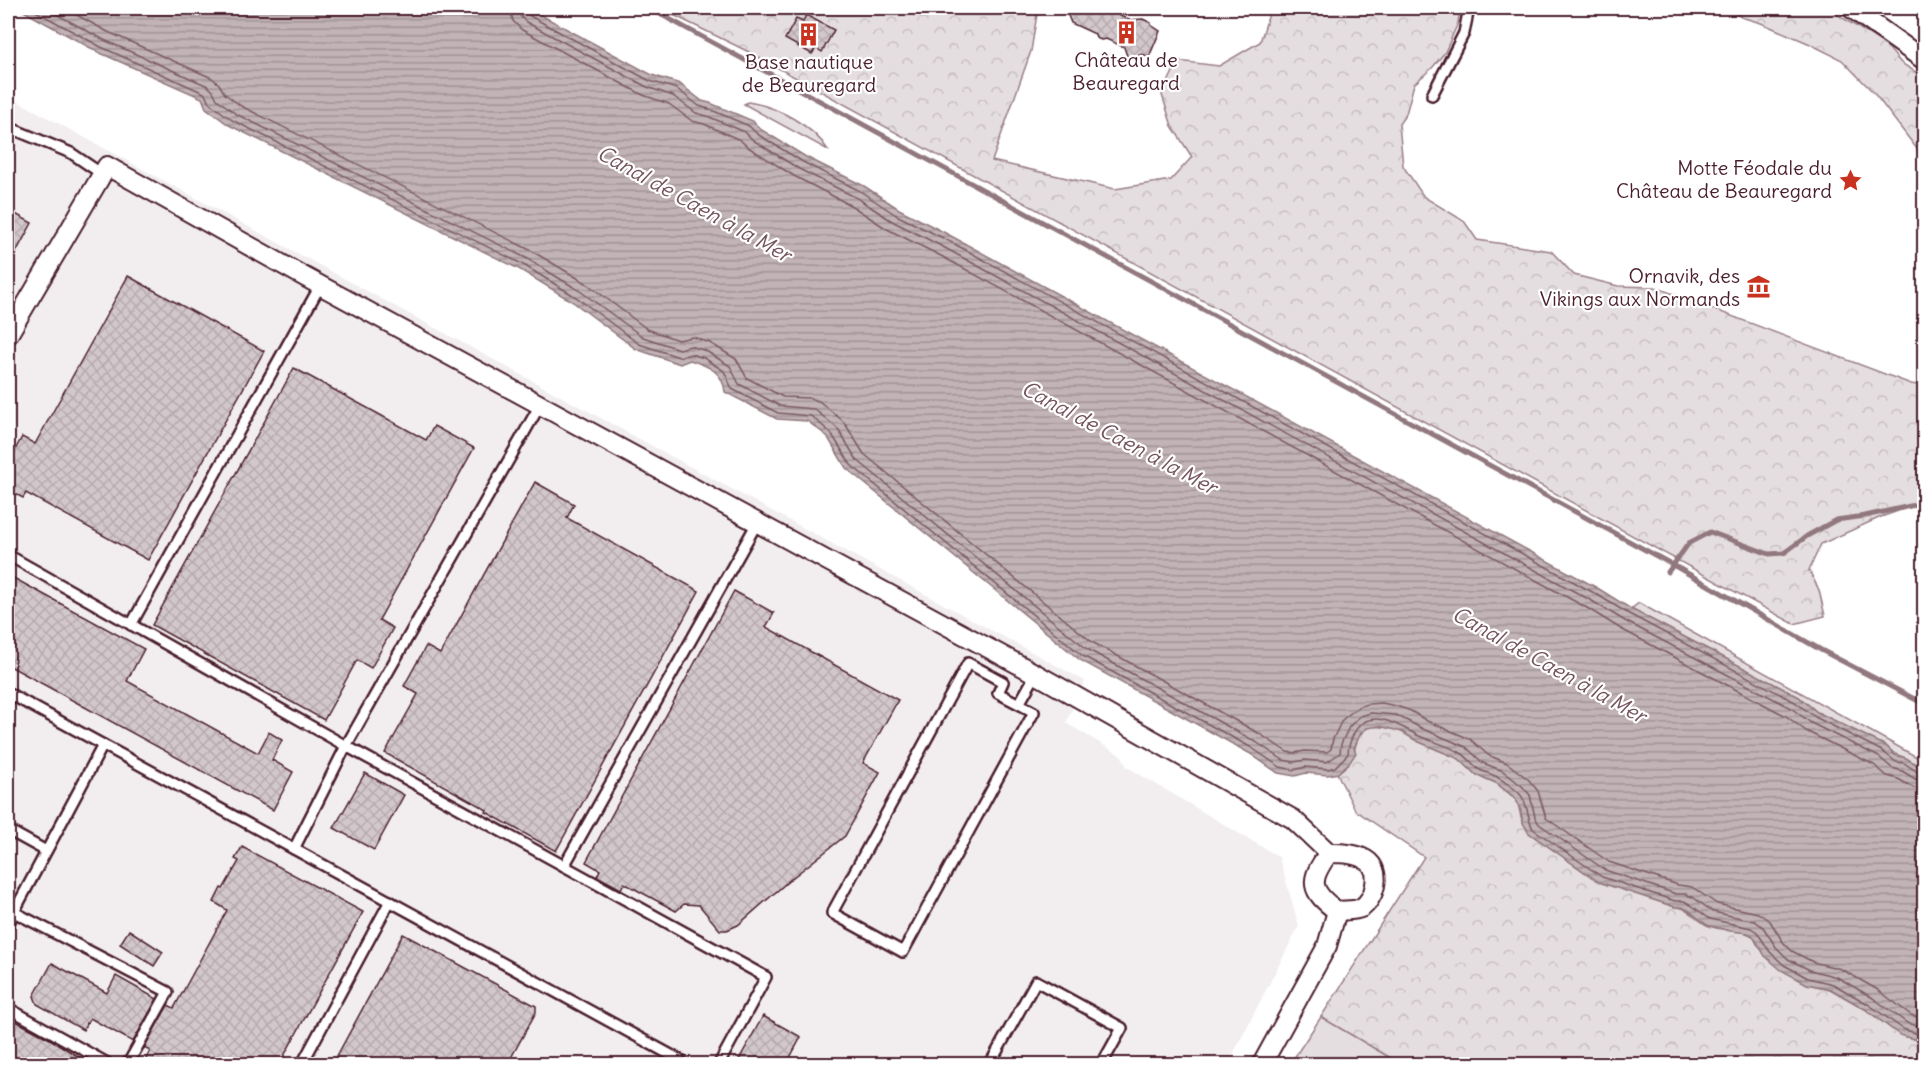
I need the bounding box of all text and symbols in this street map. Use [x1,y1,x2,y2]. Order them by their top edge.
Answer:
building icon: Château de Beauregard [1113,20,1139,46]
building icon: Base nautique de Beauregard [796,22,822,48]
place label: Château de Beauregard [1072,47,1180,95]
place label: Base nautique de Beauregard [742,49,877,97]
water label: Canal de Caen à la Mer [593,139,798,269]
place label: Motte Féodale du Château de Beauregard [1616,155,1832,203]
place icon: Motte Féodale du Château de Beauregard [1837,167,1863,193]
place label: Ornavik, des Vikings aux Normands [1540,263,1740,311]
museum icon: Ornavik, des Vikings aux Normands [1745,274,1771,300]
water label: Canal de Caen à la Mer [1017,375,1224,502]
water label: Canal de Caen à la Mer [1448,600,1653,730]

